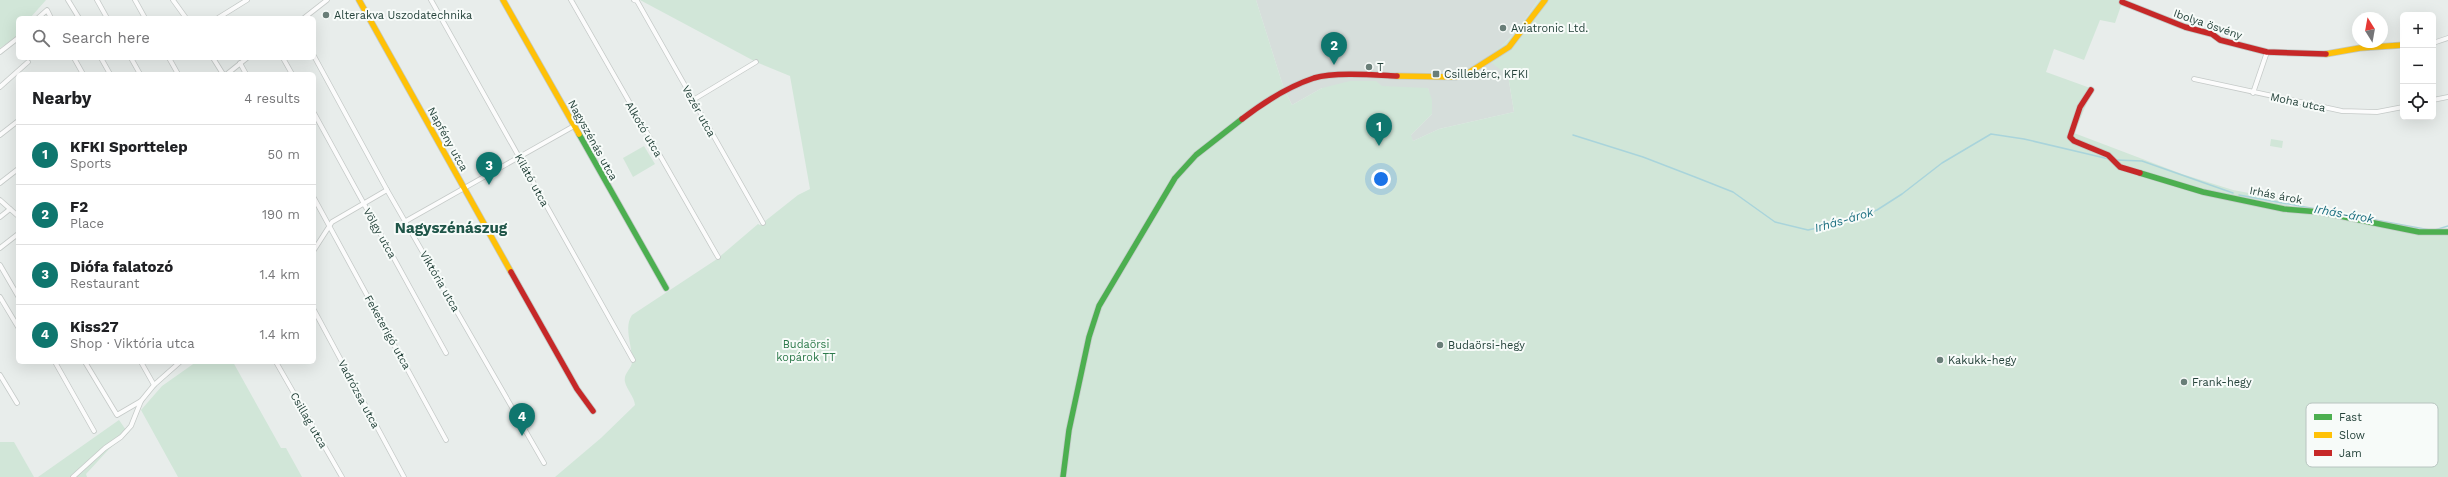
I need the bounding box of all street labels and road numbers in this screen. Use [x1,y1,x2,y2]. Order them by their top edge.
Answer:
street label: Ibolya ösvény [2172,7,2244,42]
street label: Vezér utca [679,83,718,139]
street label: Moha utca [2269,90,2327,115]
street label: Nagyszénás utca [565,98,620,183]
street label: Alkotó utca [622,99,665,159]
street label: Napfény utca [425,105,470,174]
street label: Kilátó utca [512,152,551,209]
street label: Irhás árok [2248,184,2303,207]
street label: Völgy utca [360,206,399,261]
street label: Viktória utca [417,248,462,314]
street label: Feketerigó utca [362,293,413,372]
street label: Vadrózsa utca [335,358,382,431]
street label: Csillag utca [287,390,330,451]

